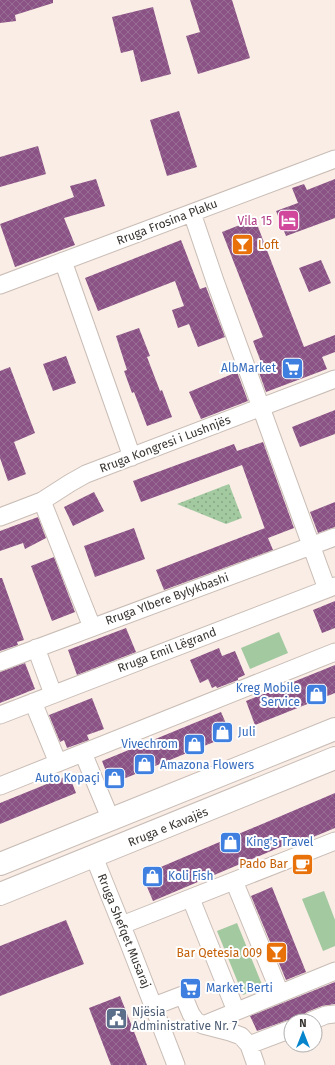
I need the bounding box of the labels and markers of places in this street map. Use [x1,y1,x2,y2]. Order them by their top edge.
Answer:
hotel icon: Vila 15 [275,208,301,234]
place label: Vila 15 [238,214,272,228]
bar icon: Loft [230,232,256,258]
place label: Loft [258,238,280,252]
supermarket icon: AlbMarket [279,355,305,381]
place label: AlbMarket [221,361,277,375]
place label: Kreg Mobile Service [236,681,300,709]
shop icon: Kreg Mobile Service [303,682,329,708]
shop icon: Juli [210,719,236,745]
place label: Juli [238,725,256,739]
shop icon: Vivechrom [181,731,207,757]
place label: Vivechrom [121,737,178,751]
shop icon: Amazona Flowers [132,752,158,778]
place label: Amazona Flowers [160,758,254,772]
shop icon: Auto Kopaçi [102,765,128,791]
place label: Auto Kopaçi [35,771,100,785]
shop icon: King's Travel [218,829,244,855]
place label: King's Travel [246,835,314,849]
cafe icon: Pado Bar [290,851,316,877]
place label: Pado Bar [239,857,288,871]
shop icon: Koli Fish [139,863,165,889]
place label: Koli Fish [168,869,213,883]
bar icon: Bar Qetesia 009 [264,940,290,966]
place label: Bar Qetesia 009 [177,946,262,960]
supermarket icon: Market Berti [177,975,203,1001]
place label: Market Berti [206,981,273,995]
place label: Njësia Administrative Nr. 7 [132,1005,237,1033]
public building icon: Njësia Administrative Nr. 7 [104,1006,130,1032]

